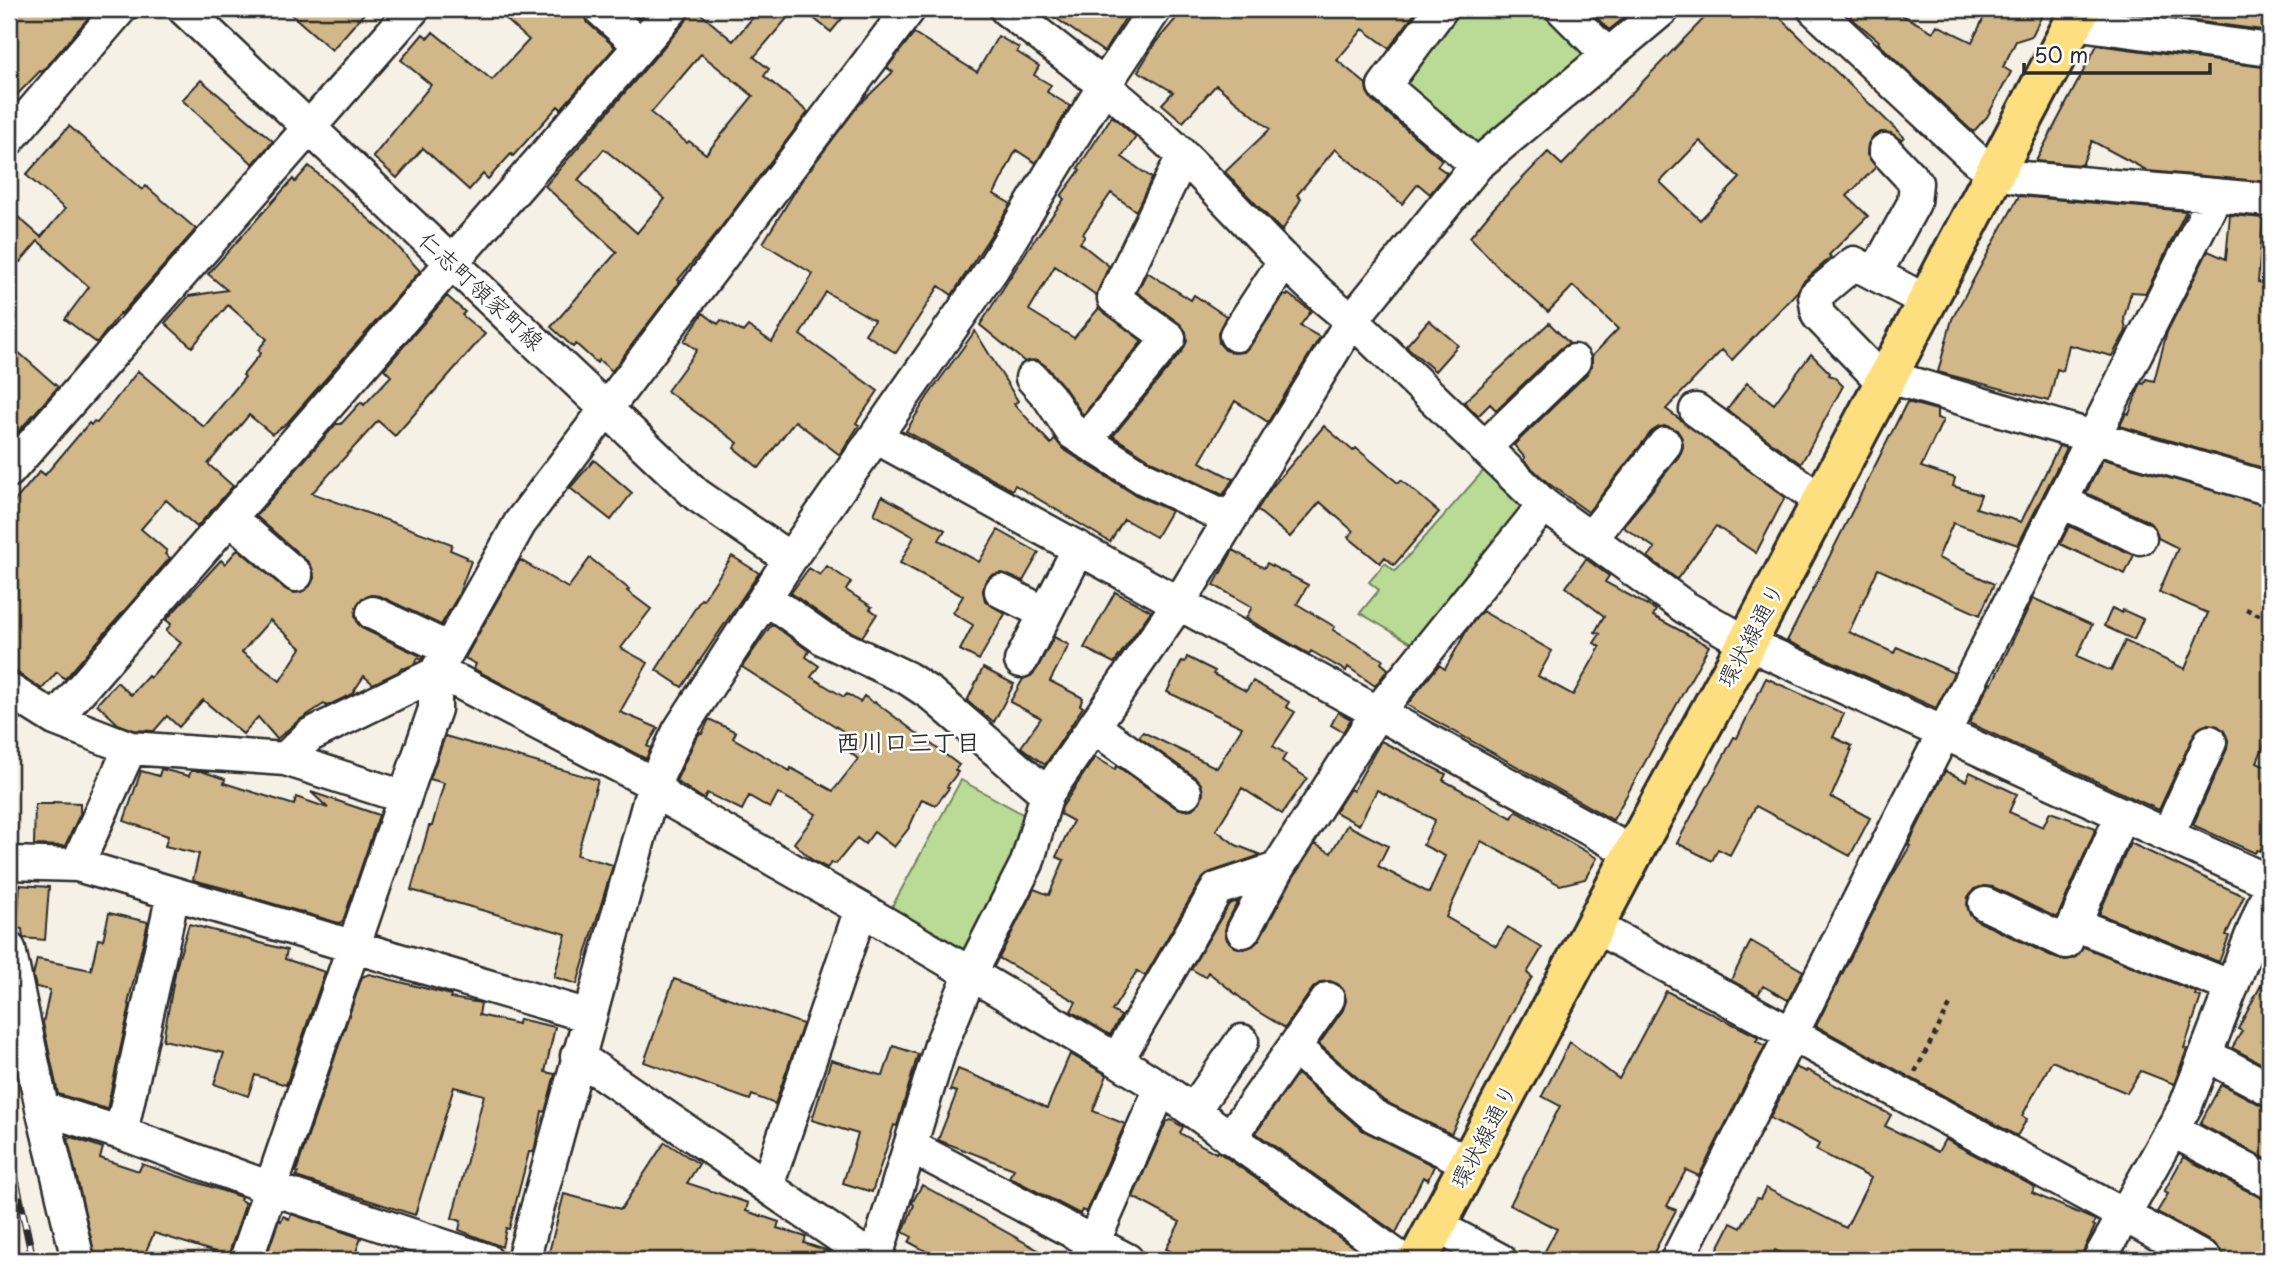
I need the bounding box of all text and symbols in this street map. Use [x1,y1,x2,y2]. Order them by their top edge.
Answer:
scale bar [2024,32,2209,76]
text: 50 m [2034,38,2088,70]
street label: 仁志町領家町線 [411,222,553,358]
street label: 環状線通り [1707,575,1792,693]
district label: 西川口三丁目 [836,723,980,759]
street label: 環状線通り [1440,1076,1525,1194]

